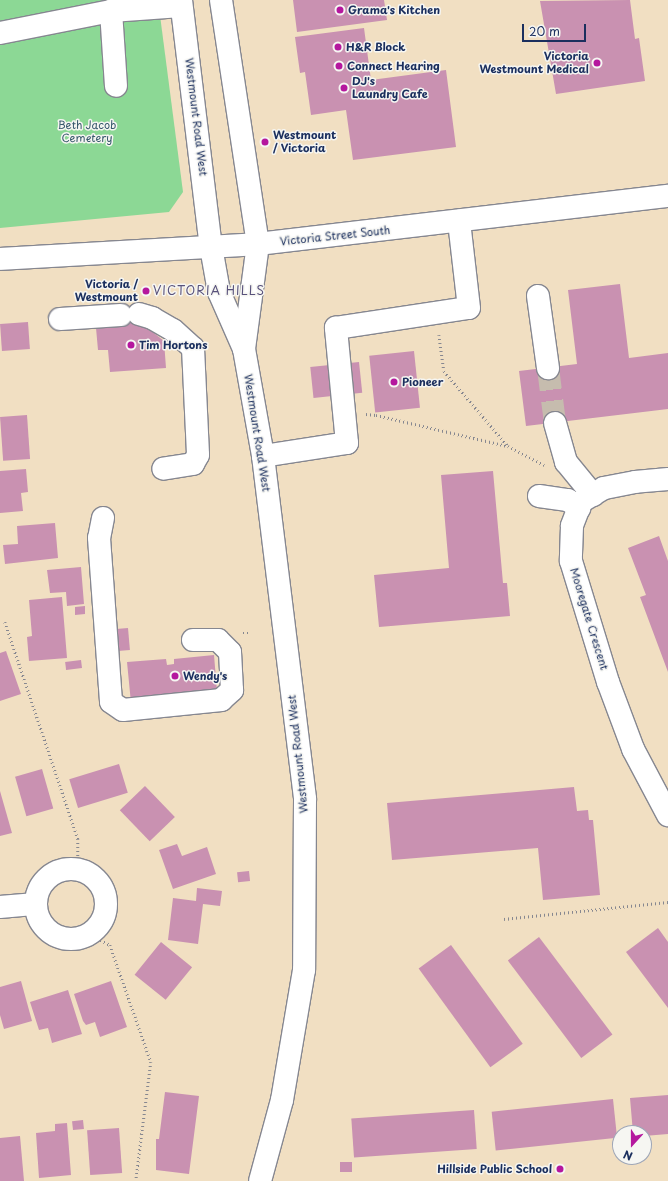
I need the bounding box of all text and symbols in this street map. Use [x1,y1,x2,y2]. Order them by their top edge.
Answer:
place label: Grama's Kitchen [348,3,440,17]
marker: Grama's Kitchen [335,5,345,15]
scale bar [524,16,588,42]
text: 20 m [529,22,560,40]
place label: H&R Block [346,40,406,54]
marker: H&R Block [333,42,343,52]
place label: Victoria Westmount Medical [479,50,589,76]
street label: Westmount Road West [182,57,210,177]
marker: Victoria Westmount Medical [592,58,602,68]
place label: Connect Hearing [347,59,440,73]
marker: Connect Hearing [334,61,344,71]
place label: DJ's Laundry Cafe [352,75,428,101]
marker: DJ's Laundry Cafe [339,83,349,93]
park label: Beth Jacob Cemetery [58,119,116,145]
place label: Westmount / Victoria [273,129,336,155]
marker: Westmount / Victoria [260,137,270,147]
street label: Victoria Street South [279,224,391,248]
place label: Victoria / Westmount [75,278,138,304]
district label: VICTORIA HILLS [153,284,265,298]
marker: Victoria / Westmount [141,286,151,296]
place label: Tim Hortons [139,338,208,352]
marker: Tim Hortons [126,340,136,350]
street label: Westmount Road West [241,373,273,493]
place label: Pioneer [402,375,443,389]
marker: Pioneer [389,377,399,387]
street label: Mooregate Crescent [567,566,611,672]
place label: Wendy's [183,669,227,683]
marker: Wendy's [170,671,180,681]
street label: Westmount Road West [285,694,311,814]
north arrow [612,1125,652,1165]
text: N [621,1146,635,1165]
place label: Hillside Public School [436,1162,552,1176]
marker: Hillside Public School [555,1164,565,1174]

